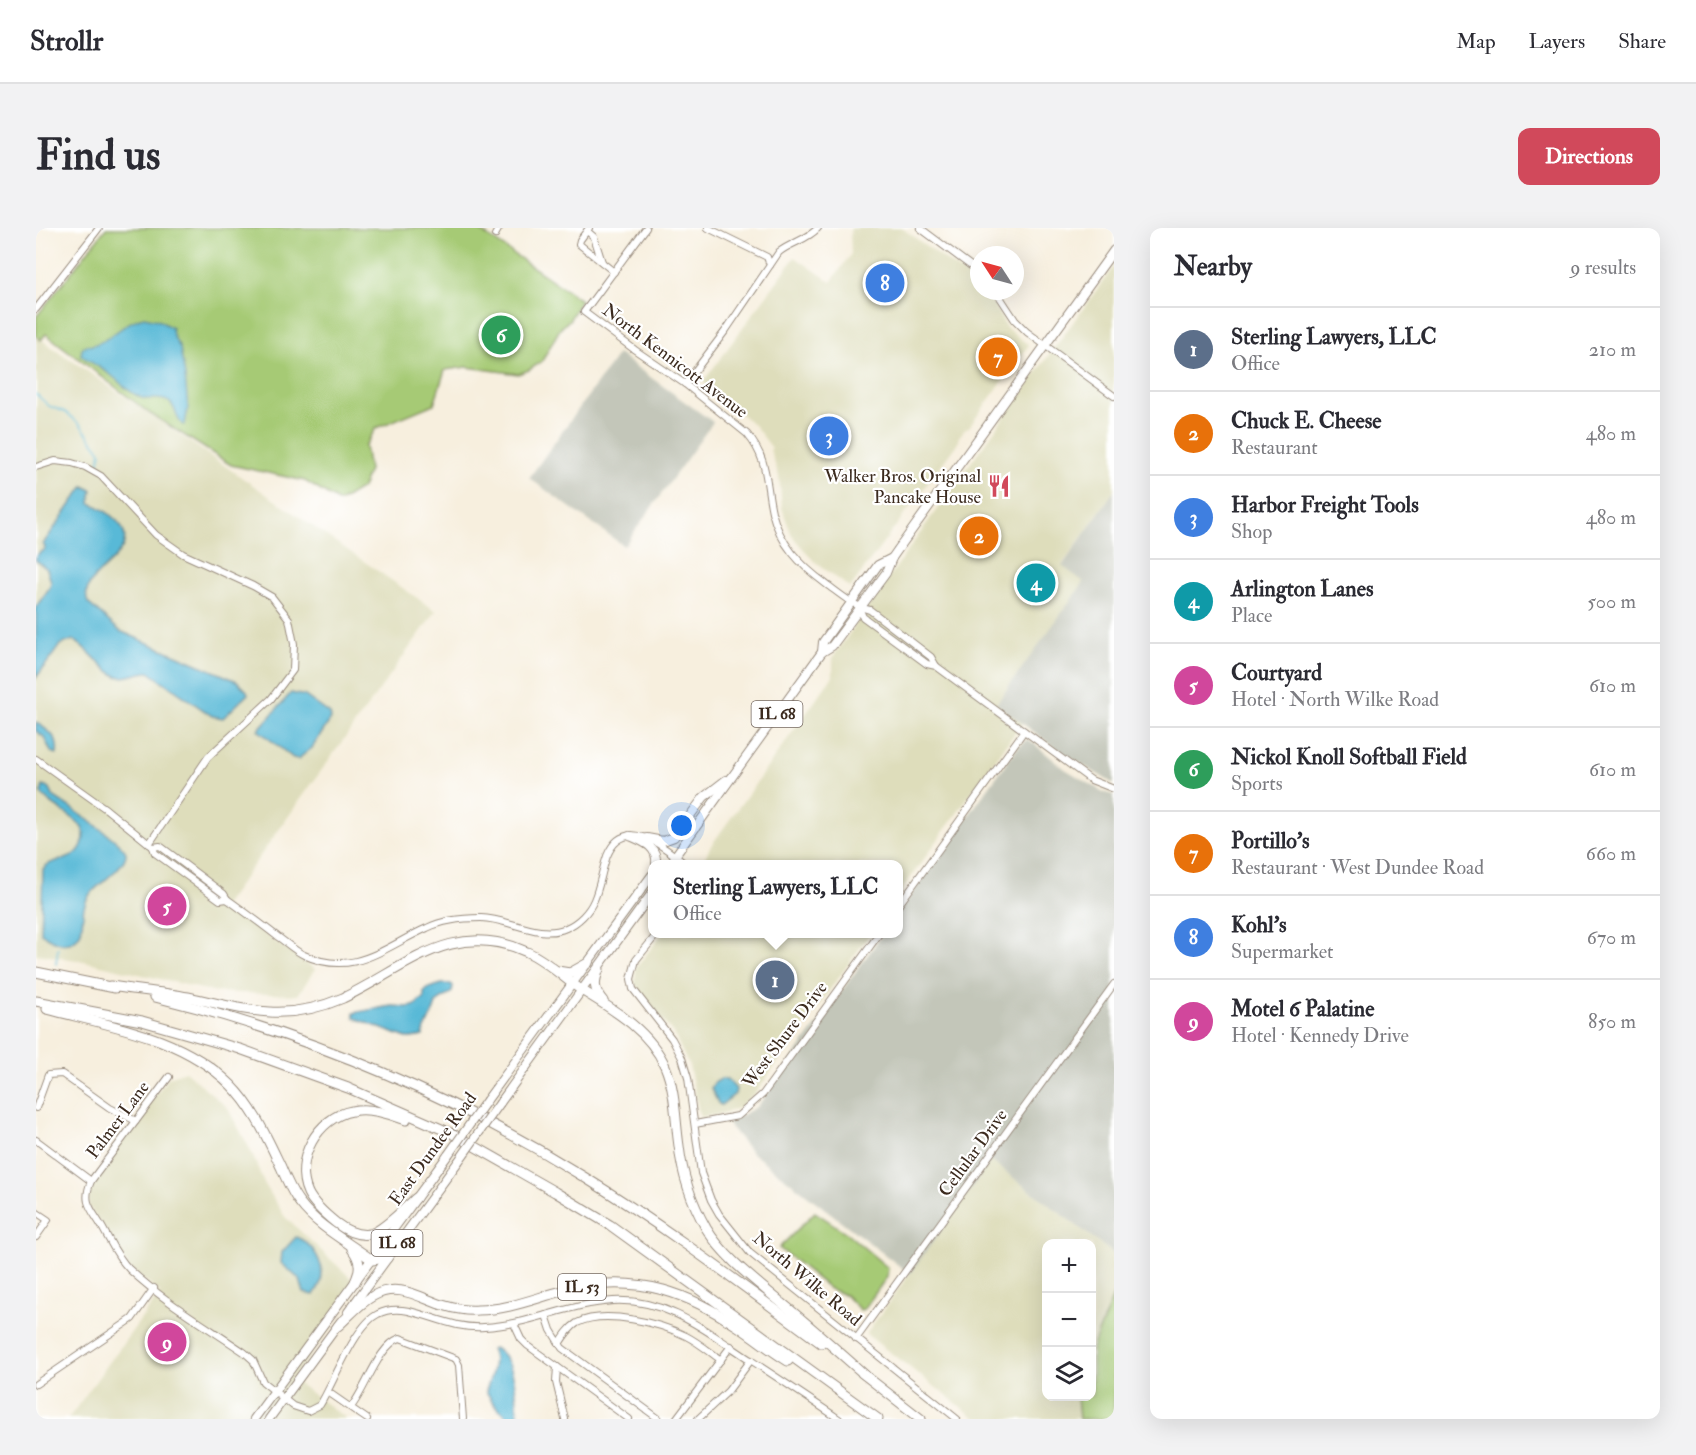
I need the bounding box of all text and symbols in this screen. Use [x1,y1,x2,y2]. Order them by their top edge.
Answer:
text: Strollr [30,24,103,59]
text: Map [1456,28,1496,55]
text: Layers [1529,28,1585,55]
text: Share [1618,28,1666,55]
button: Directions [1518,128,1660,185]
text: Find us [36,130,160,182]
north arrow [970,246,1024,300]
text: Nearby [1174,251,1252,283]
text: 9 results [1570,255,1636,280]
pin: 8 [866,260,904,306]
street label: North Kennicott Avenue [598,299,753,424]
pin: 6 [482,312,520,358]
text: Sterling Lawyers, LLC [1231,323,1437,351]
pin: 7 [978,334,1018,380]
text: 1 [1190,337,1197,362]
text: 210 m [1589,337,1636,362]
text: Office [1231,351,1280,376]
text: Chuck E. Cheese [1231,407,1381,435]
pin: 3 [810,414,848,458]
text: 2 [1188,421,1199,446]
text: 480 m [1586,421,1636,446]
text: Restaurant [1231,435,1318,460]
place label: Walker Bros. Original Pancake House [823,465,981,509]
restaurant icon: Walker Bros. Original Pancake House [986,473,1012,499]
text: Harbor Freight Tools [1231,491,1419,519]
text: 3 [1190,505,1197,530]
text: 480 m [1586,505,1636,530]
pin: 2 [960,514,998,558]
text: Shop [1231,519,1272,544]
pin: 4 [1016,560,1056,606]
text: Arlington Lanes [1231,575,1373,603]
text: 4 [1188,589,1199,614]
text: 500 m [1587,589,1636,614]
text: Place [1231,603,1272,628]
text: Courtyard [1231,659,1322,687]
text: 5 [1189,673,1198,698]
text: 610 m [1589,673,1636,698]
text: Hotel · North Wilke Road [1231,687,1439,712]
road number: IL 68 [752,701,802,727]
text: Nickol Knoll Softball Field [1231,743,1467,771]
text: 6 [1188,757,1199,782]
text: 610 m [1589,757,1636,782]
text: Sports [1231,771,1283,796]
your location [667,811,696,840]
text: Portillo's [1231,827,1310,855]
text: 7 [1189,841,1198,866]
text: 660 m [1586,841,1636,866]
text: Restaurant · West Dundee Road [1231,855,1484,880]
popup [648,860,903,938]
text: Sterling Lawyers, LLC [673,873,878,901]
pin: 5 [148,884,186,928]
text: Office [673,901,722,926]
text: Kohl's [1231,911,1286,939]
text: 8 [1189,925,1198,950]
text: 670 m [1587,925,1636,950]
text: Supermarket [1231,939,1334,964]
pin: 1 [756,958,794,1002]
street label: West Shure Drive [737,977,833,1094]
text: Motel 6 Palatine [1231,995,1374,1023]
text: 9 [1188,1009,1199,1034]
text: 850 m [1588,1009,1636,1034]
text: Hotel · Kennedy Drive [1231,1023,1409,1048]
street label: Palmer Lane [81,1076,155,1163]
street label: East Dundee Road [384,1088,482,1210]
street label: Cellular Drive [933,1104,1013,1201]
street label: North Wilke Road [748,1227,866,1331]
road number: IL 68 [372,1230,422,1256]
map controls [1042,1239,1096,1401]
button: + [1042,1239,1096,1293]
road number: IL 53 [558,1274,606,1300]
button: − [1042,1293,1096,1347]
pin: 9 [148,1320,186,1364]
button: layers [1042,1347,1096,1401]

